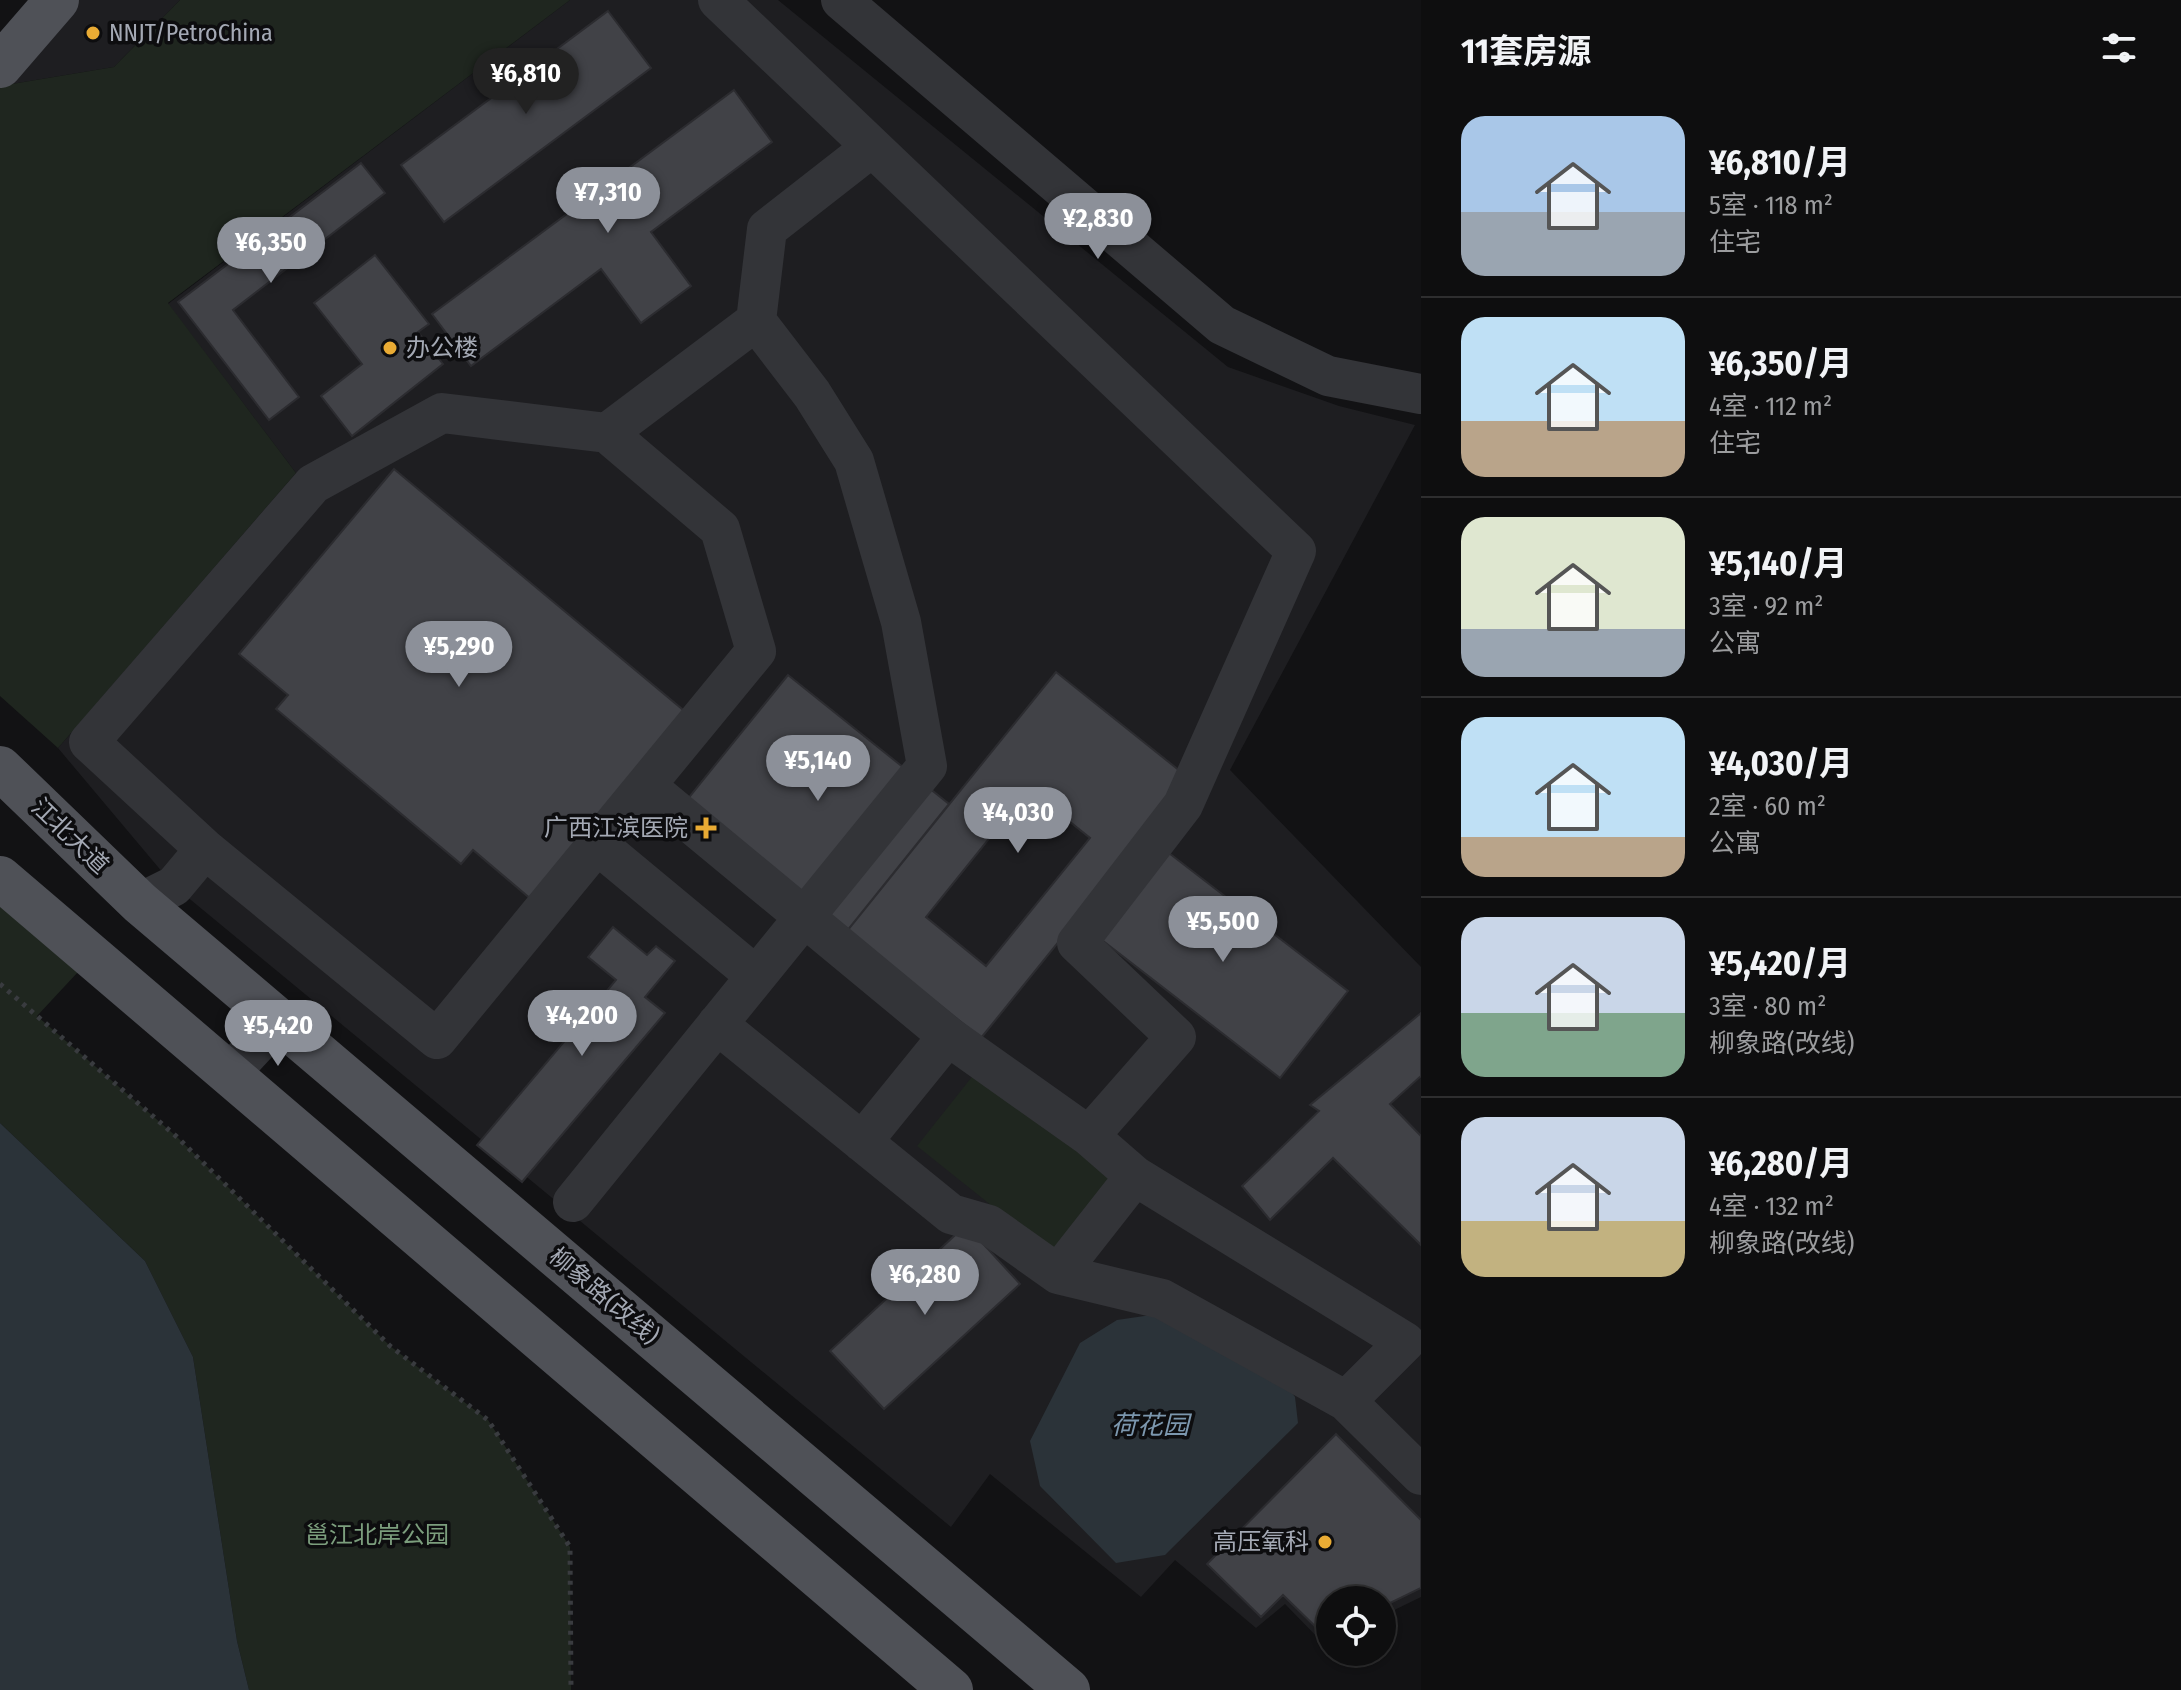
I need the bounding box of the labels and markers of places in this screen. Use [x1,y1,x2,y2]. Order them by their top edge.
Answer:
place label: NNJT/PetroChina [109,19,273,47]
marker: NNJT/PetroChina [84,24,102,42]
pin: ¥6,810 [461,48,591,116]
pin: ¥7,310 [543,167,673,235]
pin: ¥2,830 [1033,193,1163,261]
pin: ¥6,350 [206,217,336,285]
place label: 办公楼 [406,334,478,362]
marker: 办公楼 [381,339,399,357]
pin: ¥5,290 [394,621,524,689]
pin: ¥5,140 [753,735,883,803]
pin: ¥4,030 [953,787,1083,855]
place label: 广西江滨医院 [544,814,688,842]
marker: 广西江滨医院 [695,817,717,839]
pin: ¥5,500 [1158,896,1288,964]
pin: ¥4,200 [517,990,647,1058]
pin: ¥5,420 [213,1000,343,1068]
pin: ¥6,280 [860,1249,990,1317]
place label: 高压氧科 [1213,1528,1309,1556]
marker: 高压氧科 [1316,1533,1334,1551]

